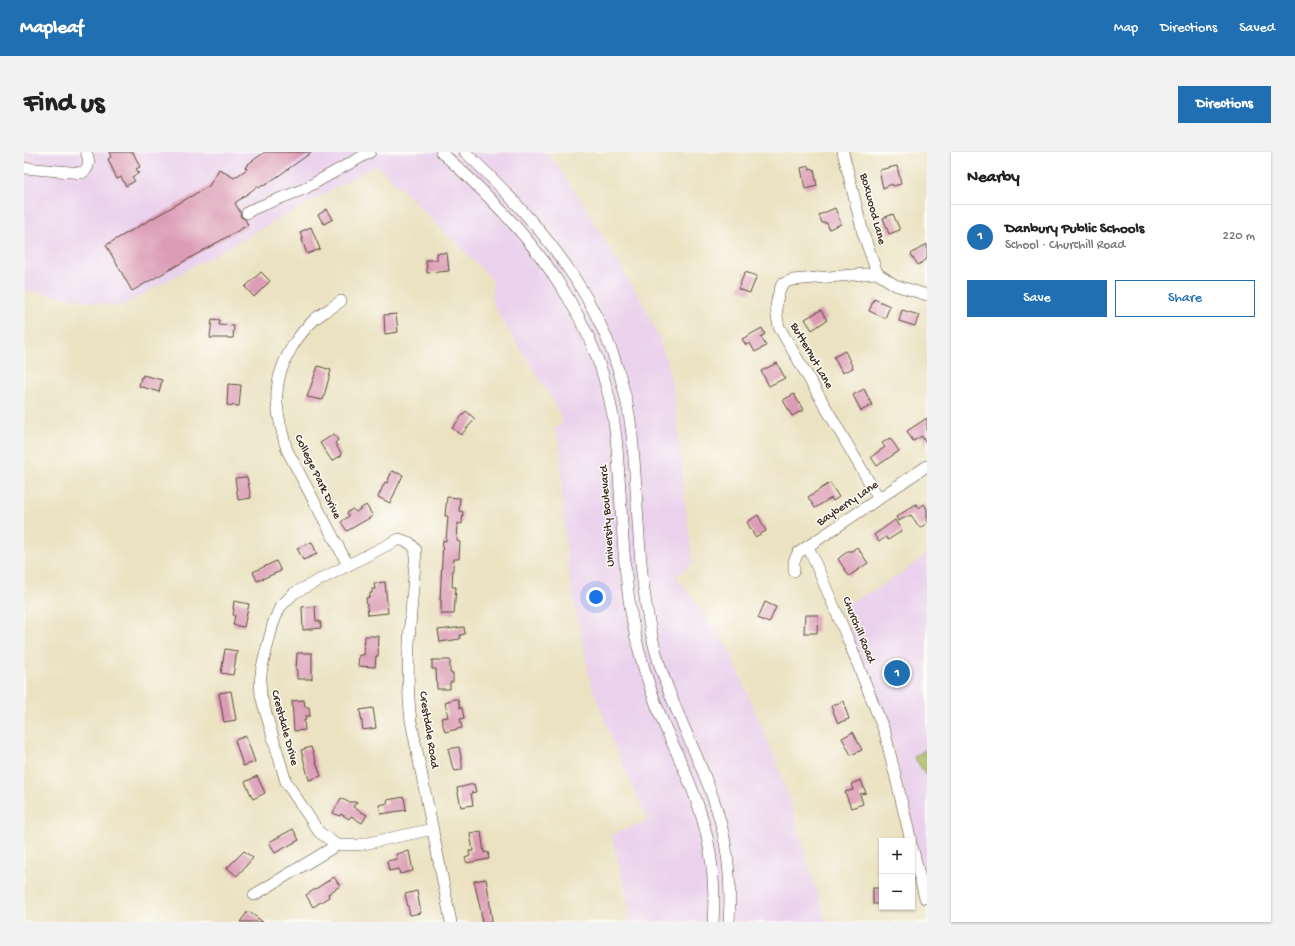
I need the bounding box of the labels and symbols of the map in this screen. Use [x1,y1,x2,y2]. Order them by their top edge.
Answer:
street label: Boxwood Lane [855,171,888,247]
street label: Butternut Lane [786,320,836,392]
street label: College Park Drive [291,433,344,522]
street label: University Boulevard [597,464,619,567]
street label: Bayberry Lane [814,478,882,530]
your location [586,587,606,607]
street label: Churchill Road [838,595,878,666]
pin: 1 [884,658,910,688]
street label: Crestdale Drive [267,689,301,768]
street label: Crestdale Road [415,690,441,770]

